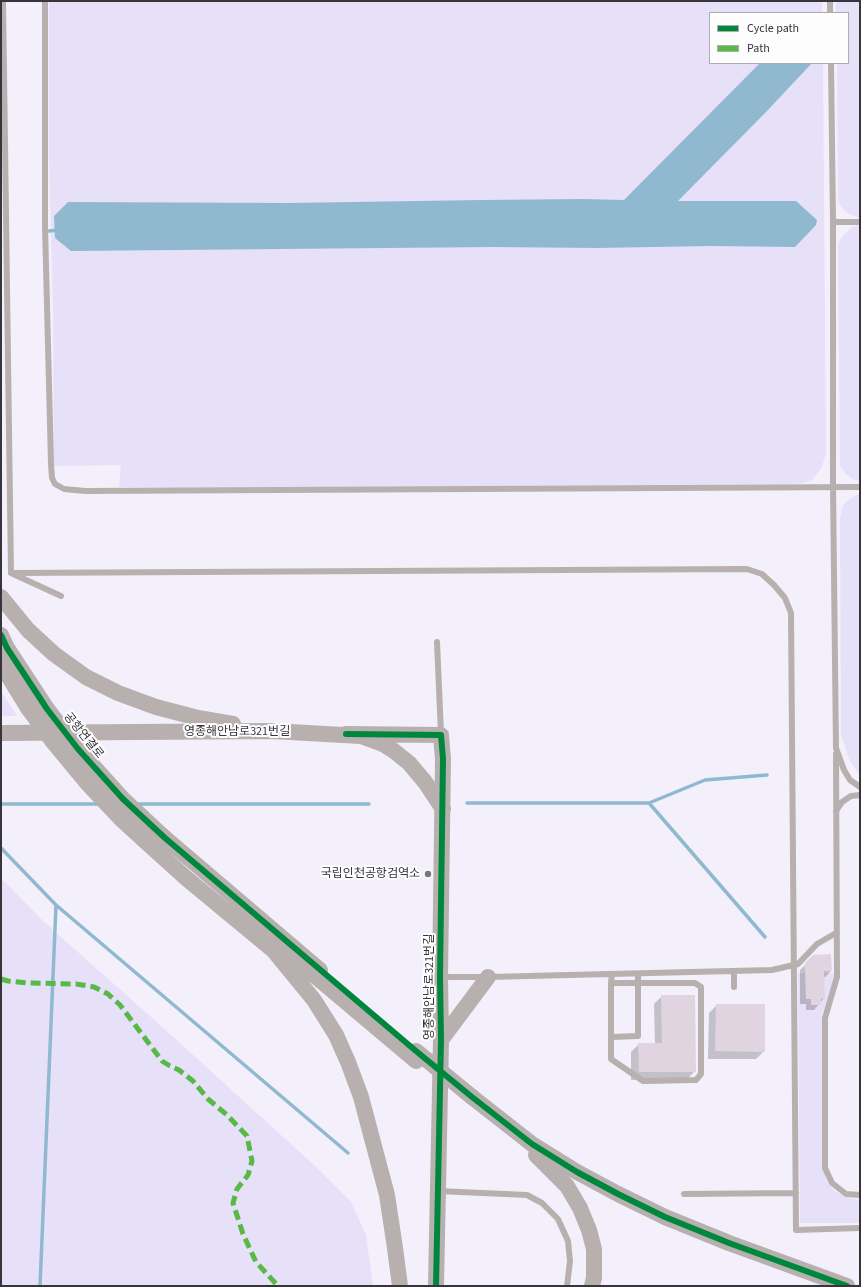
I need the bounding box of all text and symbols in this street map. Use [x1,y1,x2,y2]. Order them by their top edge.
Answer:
legend [709,12,849,64]
text: Cycle path [747,20,799,37]
text: Path [747,40,770,57]
street label: 공항연결로 [60,710,106,762]
street label: 영종해안남로321번길 [184,725,290,739]
place label: 국립인천공항검역소 [321,867,420,881]
marker: 국립인천공항검역소 [423,869,433,879]
street label: 영종해안남로321번길 [423,934,437,1040]

